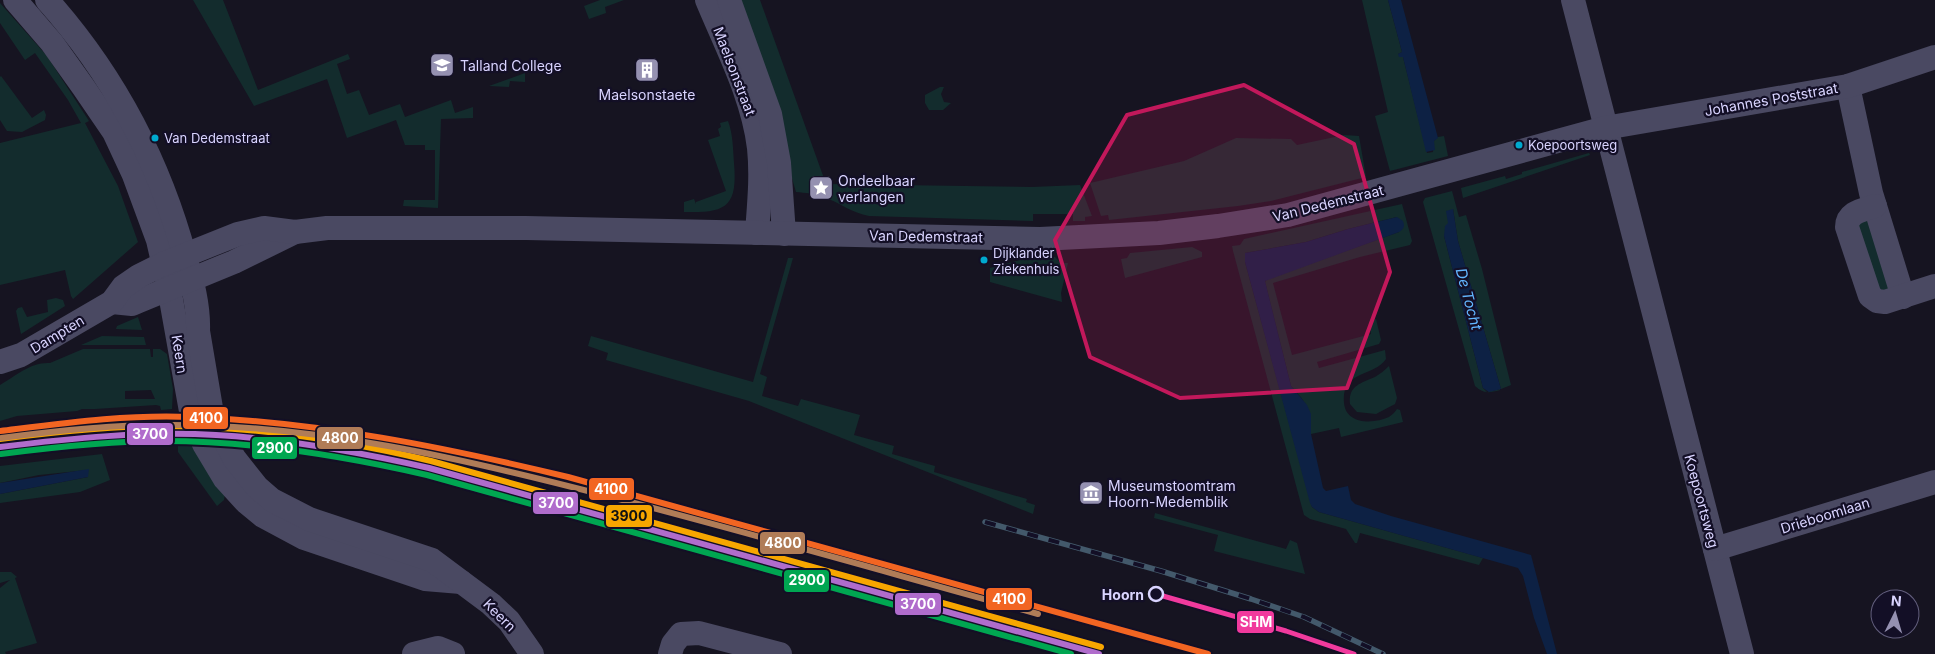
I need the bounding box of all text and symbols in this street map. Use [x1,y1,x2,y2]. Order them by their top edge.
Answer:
street label: Maelsonstraat [710,24,760,118]
school or university icon: Talland College [429,52,455,78]
place label: Talland College [460,57,562,74]
building icon: Maelsonstaete [634,57,660,83]
street label: Johannes Poststraat [1703,79,1839,119]
place label: Maelsonstaete [599,86,695,103]
place label: Van Dedemstraat [164,130,270,146]
marker: Van Dedemstraat [150,133,160,143]
place label: Koepoortsweg [1528,137,1617,153]
marker: Koepoortsweg [1514,140,1524,150]
place label: Ondeelbaar verlangen [838,172,915,205]
place icon: Ondeelbaar verlangen [808,175,834,201]
street label: Van Dedemstraat [1271,181,1386,225]
street label: Van Dedemstraat [869,227,983,245]
place label: Dijklander Ziekenhuis [993,245,1060,277]
marker: Dijklander Ziekenhuis [979,255,989,265]
water label: De Tocht [1452,266,1487,333]
street label: Dampten [27,311,87,357]
street label: Keern [169,333,191,375]
line badge: 4100 [182,406,229,430]
text: 4100 [189,409,223,426]
line badge: 3700 [126,422,174,446]
text: 3700 [132,425,168,442]
line badge: 4800 [316,426,364,450]
text: 4800 [321,429,359,446]
line badge: 2900 [251,436,298,460]
text: 2900 [257,439,293,456]
street label: Koepoortsweg [1681,452,1723,550]
line badge: 4100 [588,477,635,501]
place label: Museumstoomtram Hoorn-Medemblik [1108,477,1236,510]
text: 4100 [594,480,628,497]
museum icon: Museumstoomtram Hoorn-Medemblik [1078,480,1104,506]
line badge: 3700 [532,491,579,515]
street label: Drieboomlaan [1778,493,1872,537]
text: 3700 [538,494,574,511]
line badge: 3900 [605,504,653,528]
text: 3900 [610,507,648,524]
line badge: 4800 [759,531,806,555]
text: 4800 [764,534,802,551]
line badge: 2900 [783,569,830,593]
text: 2900 [789,571,825,588]
place label: Hoorn [1102,586,1144,603]
marker: Hoorn [1148,586,1164,602]
line badge: 4100 [985,587,1033,611]
north arrow [1870,589,1920,639]
text: 4100 [992,590,1026,607]
line badge: 3700 [894,592,942,616]
text: N [1890,592,1902,609]
street label: Keern [480,595,520,635]
text: 3700 [900,595,936,612]
line badge: SHM [1236,610,1275,634]
text: SHM [1240,613,1272,630]

